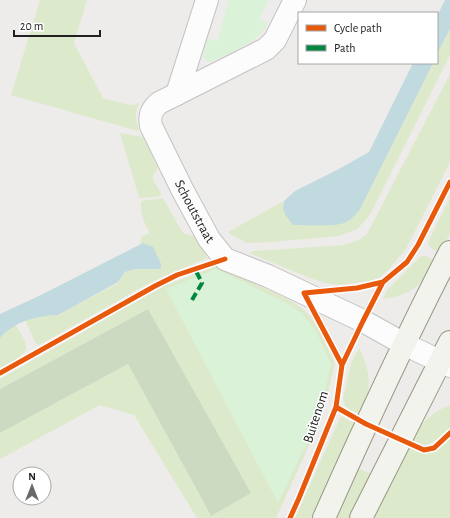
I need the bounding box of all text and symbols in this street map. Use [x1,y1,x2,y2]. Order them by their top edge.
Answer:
scale bar [14,12,100,38]
legend [298,12,438,64]
text: 20 m [20,20,43,32]
text: Cycle path [334,22,382,35]
text: Path [334,42,356,54]
street label: Schoutstraat [172,178,217,246]
street label: Buitenom [301,389,331,445]
north arrow [12,466,52,506]
text: N [28,471,36,482]

